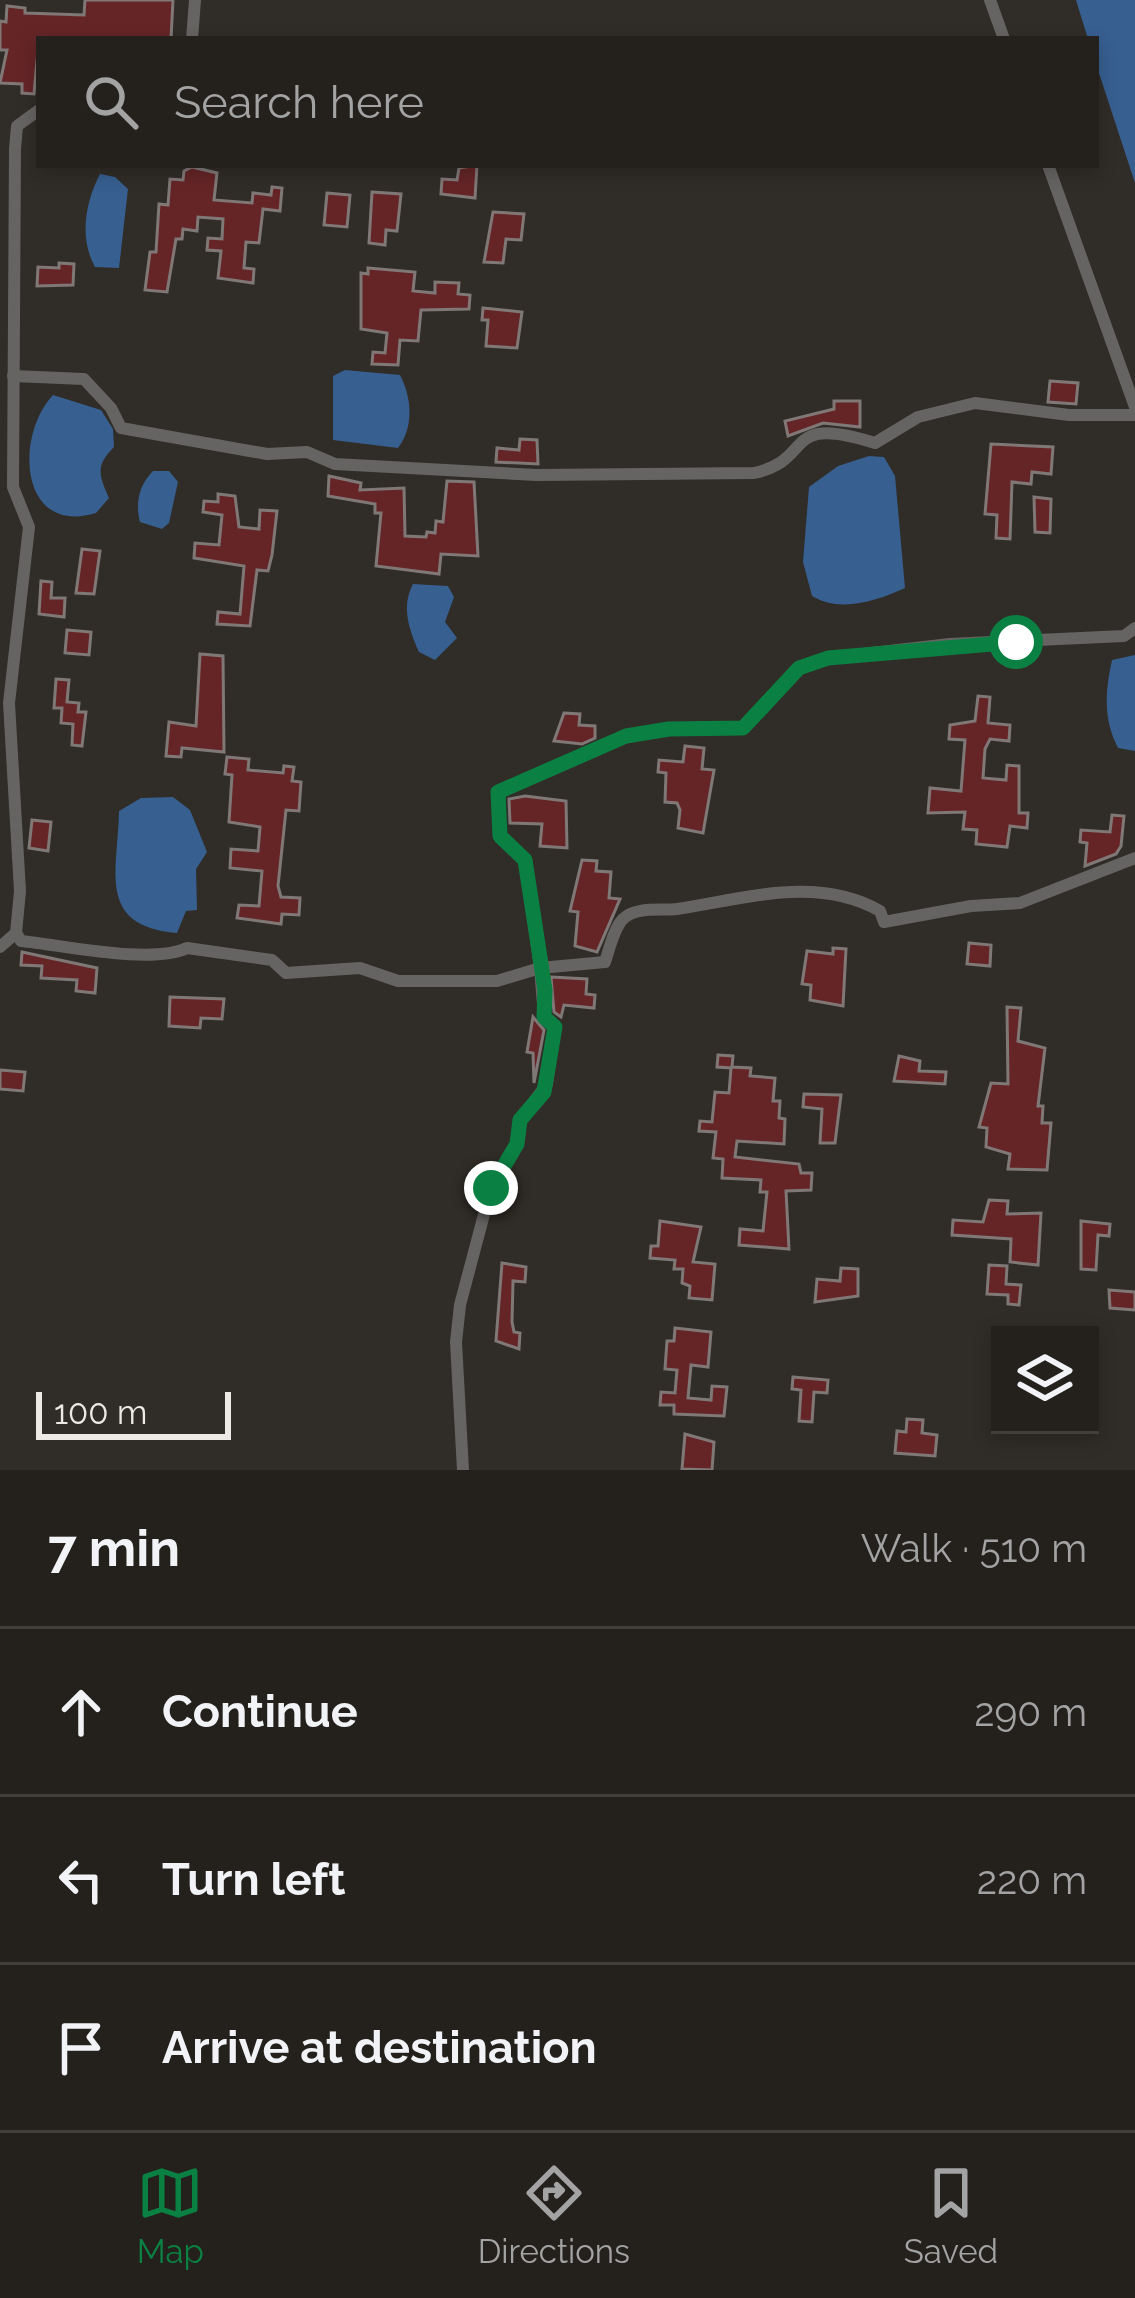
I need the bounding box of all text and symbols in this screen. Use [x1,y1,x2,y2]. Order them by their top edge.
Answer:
search box [36,36,1099,168]
icon: search [78,69,144,135]
text: Search here [174,76,424,129]
route start [989,615,1043,669]
route end [464,1161,518,1215]
map controls [991,1326,1099,1434]
button: layers [991,1326,1099,1434]
scale bar [36,1386,231,1439]
text: 100 m [54,1393,147,1432]
text: 7 min [48,1518,180,1578]
text: Walk · 510 m [861,1525,1087,1571]
icon: ahead [48,1679,114,1745]
text: Continue [162,1685,358,1738]
text: 290 m [974,1689,1087,1735]
icon: left [48,1847,114,1913]
text: Turn left [162,1853,345,1906]
text: 220 m [977,1857,1087,1903]
icon: arrive [48,2015,114,2081]
text: Arrive at destination [162,2021,597,2074]
tab: Map [137,2160,204,2271]
tab: Directions [478,2160,630,2271]
tab: Saved [904,2160,998,2271]

